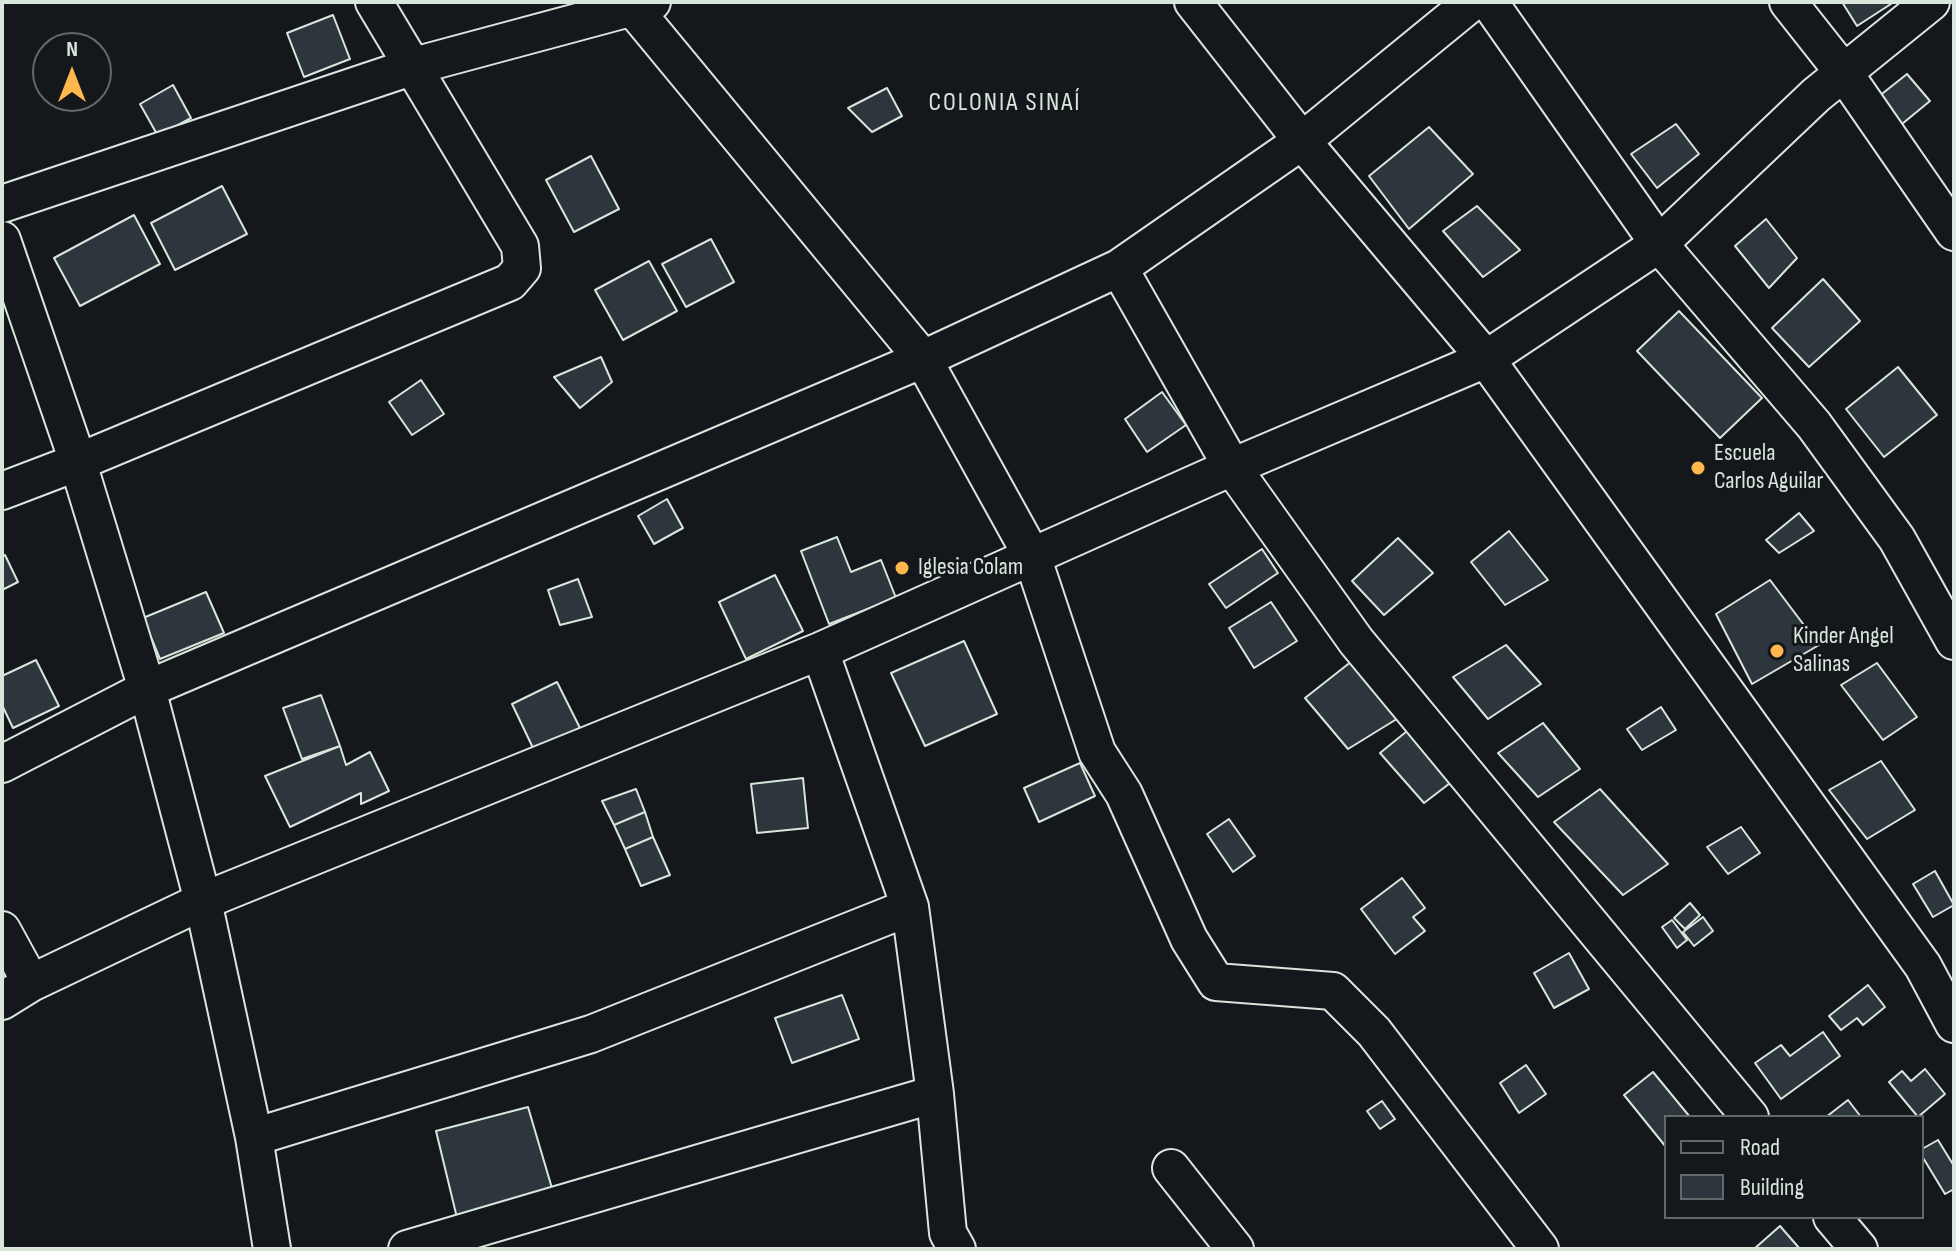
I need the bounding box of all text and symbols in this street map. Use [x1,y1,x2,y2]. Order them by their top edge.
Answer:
north arrow [32,32,112,112]
text: N [66,36,78,63]
district label: COLONIA SINAÍ [928,87,1082,119]
place label: Escuela Carlos Aguilar [1714,440,1823,496]
marker: Escuela Carlos Aguilar [1689,459,1707,477]
place label: Iglesia Colam [918,554,1023,582]
marker: Iglesia Colam [893,559,911,577]
place label: Kinder Angel Salinas [1793,623,1894,679]
marker: Kinder Angel Salinas [1768,642,1786,660]
legend [1664,1115,1924,1219]
text: Road [1740,1133,1780,1162]
text: Building [1740,1173,1804,1202]

